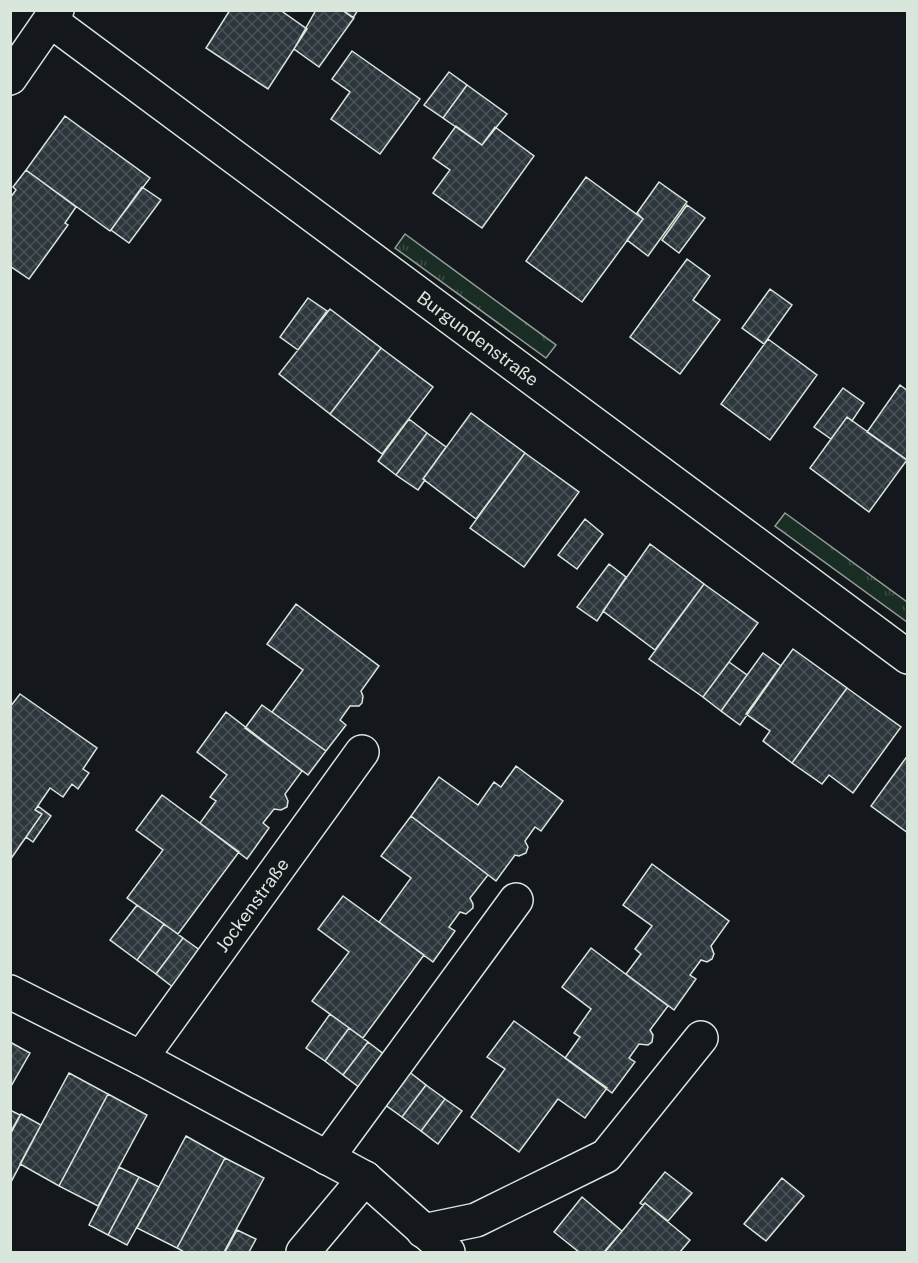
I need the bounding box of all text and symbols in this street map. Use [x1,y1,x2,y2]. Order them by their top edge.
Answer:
street label: Burgundenstraße [413,286,543,390]
street label: Jockenstraße [211,854,293,956]

